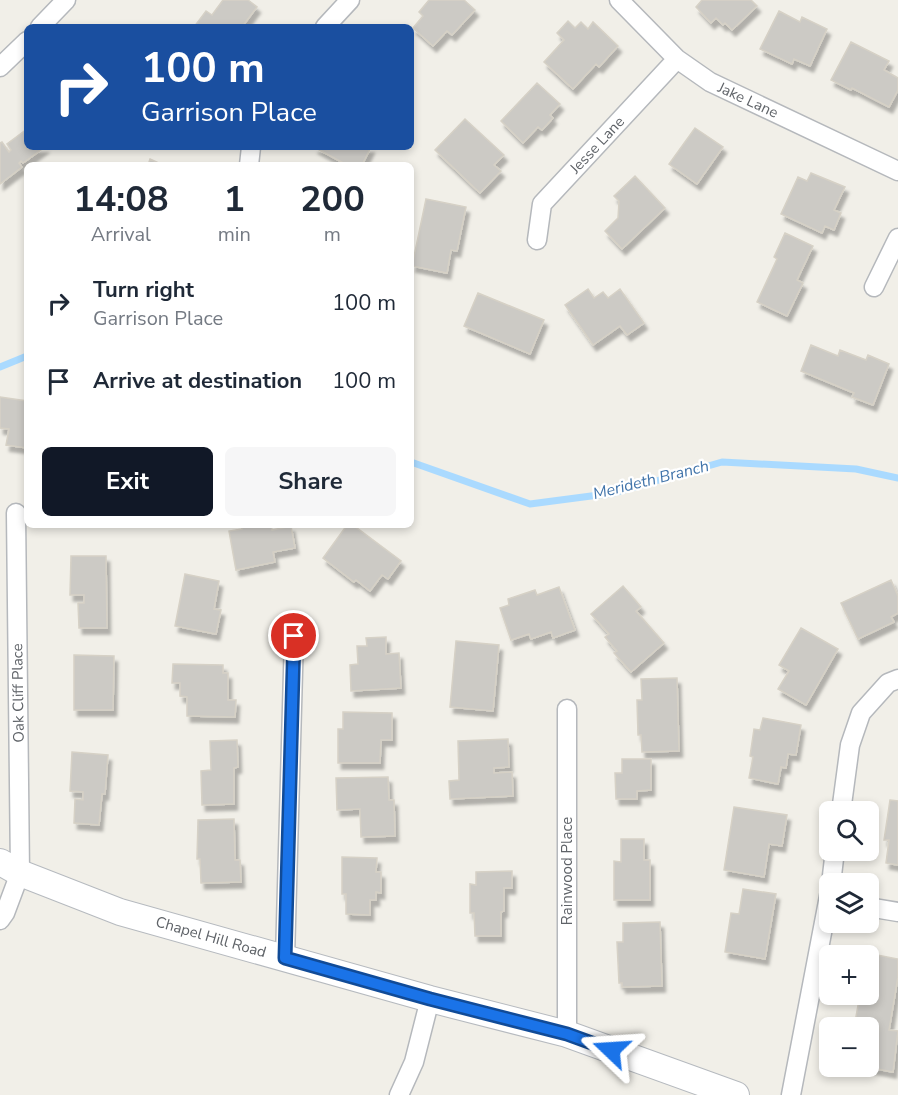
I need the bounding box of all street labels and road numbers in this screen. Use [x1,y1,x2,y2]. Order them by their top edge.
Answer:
street label: Jake Lane [714,77,781,123]
street label: Jesse Lane [565,112,629,179]
street label: Oak Cliff Place [7,643,29,743]
street label: Rainwood Place [557,817,577,925]
street label: Chapel Hill Road [153,912,269,962]

